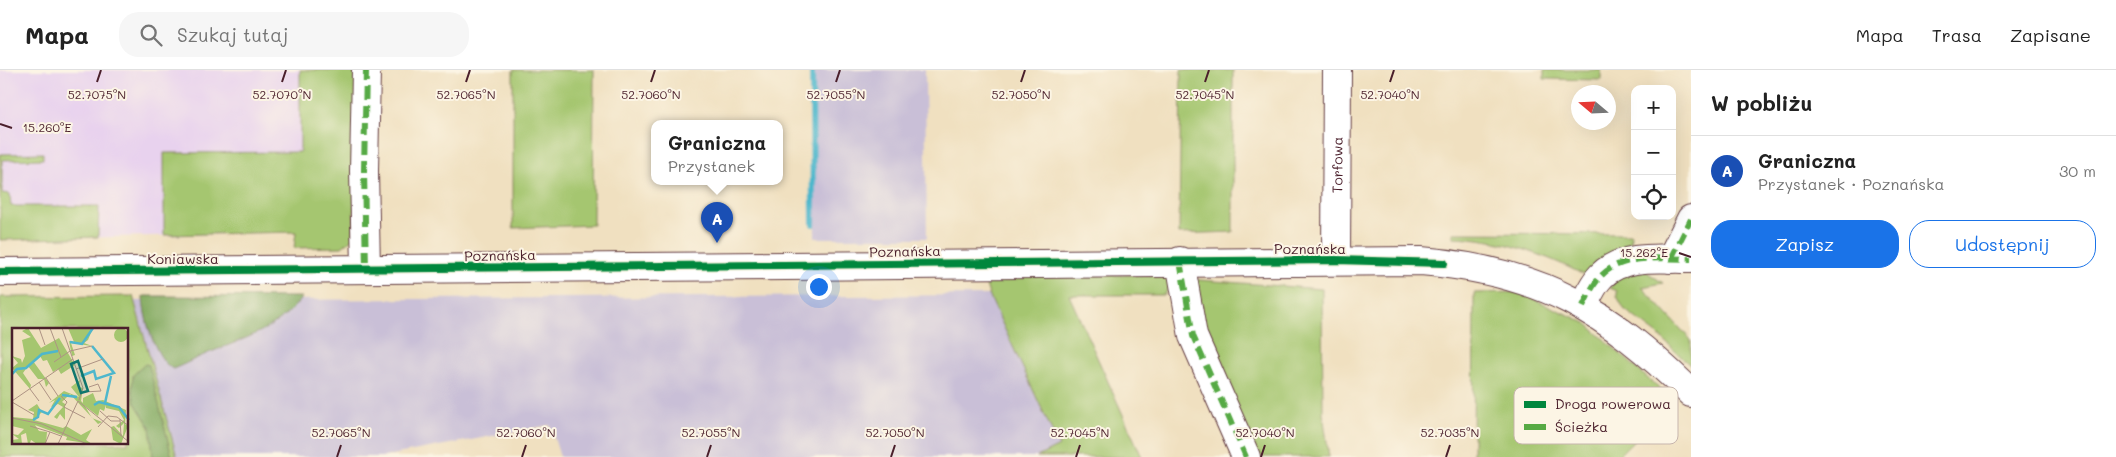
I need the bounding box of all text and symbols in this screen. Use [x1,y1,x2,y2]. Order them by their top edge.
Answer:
search box [119,12,469,57]
text: Mapa [25,19,89,50]
icon: search [137,21,165,49]
text: Szukaj tutaj [177,22,288,47]
text: Mapa [1856,23,1904,47]
text: Trasa [1932,23,1982,47]
text: Zapisane [2010,23,2091,47]
north arrow [1571,85,1616,130]
map controls [1631,85,1676,220]
button: + [1631,85,1676,130]
text: 52.7075°N [68,86,126,102]
text: 52.7070°N [253,86,311,102]
text: 52.7065°N [436,86,496,102]
text: 52.7060°N [621,86,681,102]
text: 52.7055°N [807,86,865,102]
text: 52.7050°N [991,86,1051,102]
text: 52.7045°N [1176,86,1234,102]
text: 52.7040°N [1360,86,1420,102]
text: W pobliżu [1711,89,1812,116]
text: 15.260°E [23,119,71,135]
popup [651,120,783,185]
text: Graniczna [668,130,766,155]
button: − [1631,130,1676,175]
street label: Torfowa [1327,137,1346,193]
text: Graniczna [1758,148,1856,173]
text: Przystanek [668,155,755,176]
text: A [1721,160,1733,181]
text: 30 m [2059,160,2096,181]
text: Przystanek · Poznańska [1758,173,1944,194]
button: locate [1631,175,1676,220]
pin: A [701,202,733,243]
button: Zapisz [1711,220,1899,268]
button: Udostępnij [1909,220,2096,268]
street label: Poznańska [1274,239,1346,258]
street label: Poznańska [869,241,941,261]
text: 15.262°E [1620,244,1668,260]
street label: Poznańska [464,245,536,265]
street label: Koniawska [147,249,219,268]
your location [806,274,832,300]
inset map [12,328,129,444]
legend [1514,387,1678,444]
text: Droga rowerowa [1555,394,1671,413]
text: Ścieżka [1555,417,1608,436]
text: 52.7065°N [311,424,371,440]
text: 52.7060°N [496,424,556,440]
text: 52.7055°N [682,424,740,440]
text: 52.7050°N [865,424,925,440]
text: 52.7045°N [1051,424,1109,440]
text: 52.7040°N [1235,424,1295,440]
text: 52.7035°N [1421,424,1479,440]

